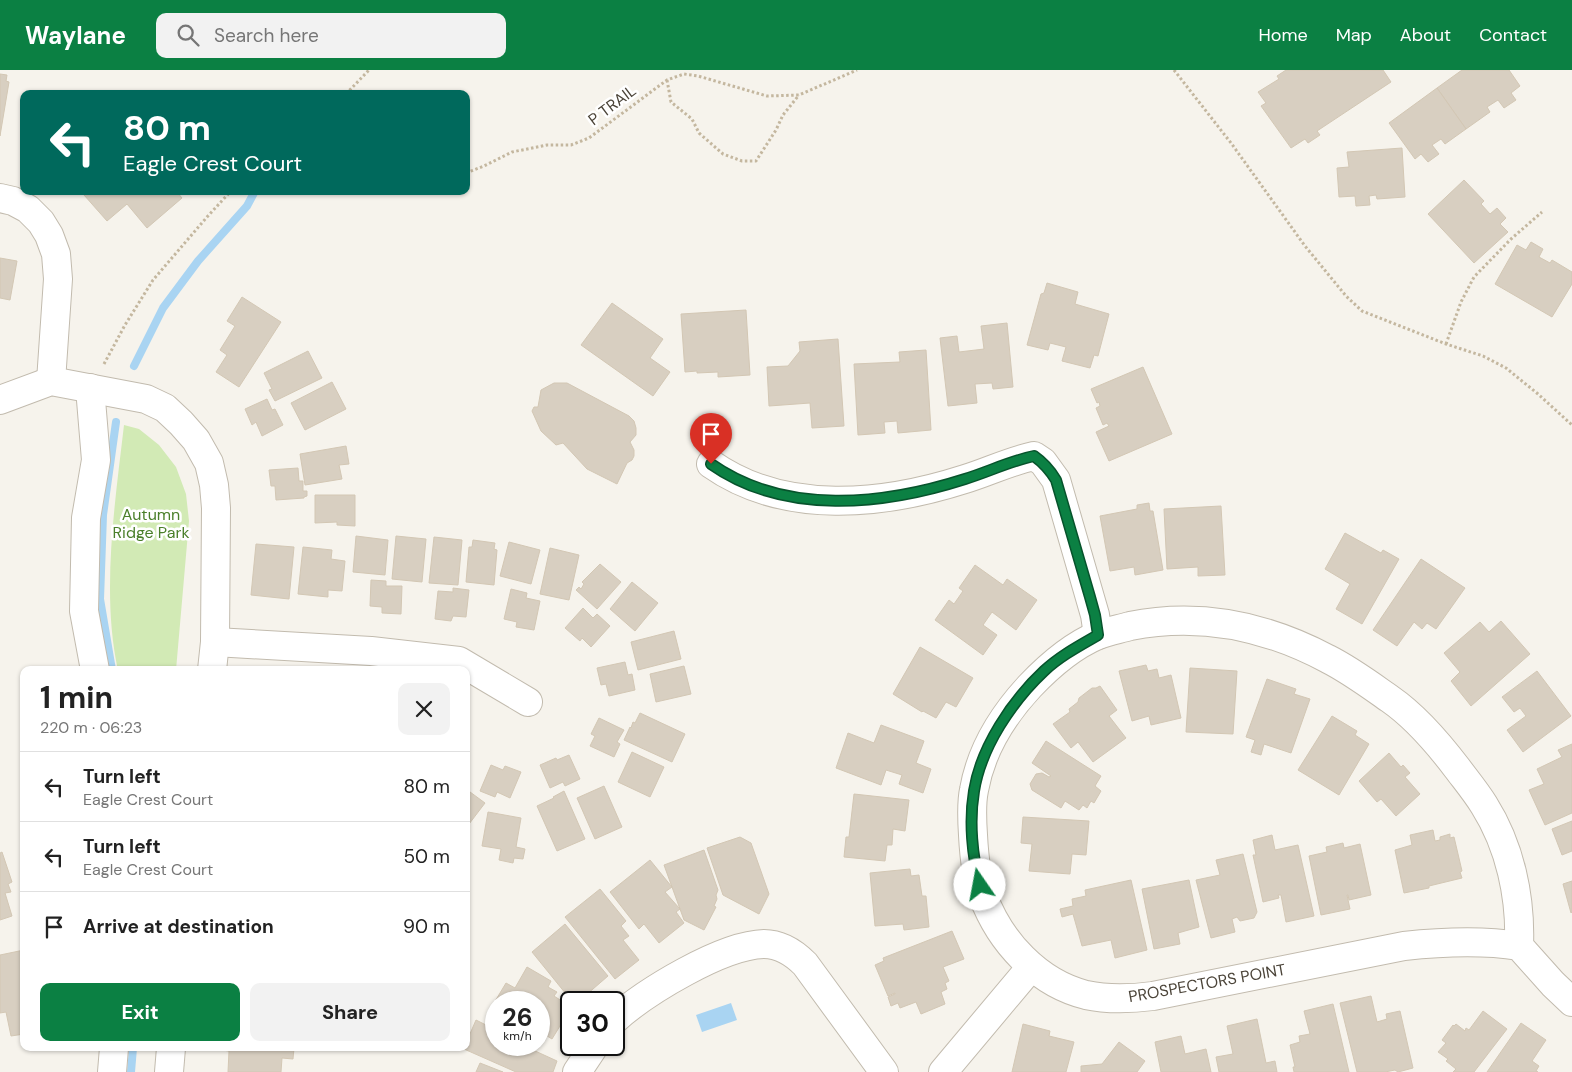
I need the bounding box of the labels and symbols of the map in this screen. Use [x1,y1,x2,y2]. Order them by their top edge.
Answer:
street label: P TRAIL [584,80,640,130]
pin [690,413,732,464]
park label: Autumn Ridge Park [113,504,189,543]
position arrow [953,858,1005,910]
street label: PROSPECTORS POINT [1127,959,1287,1007]
speed limit sign: 30 [560,991,625,1056]

